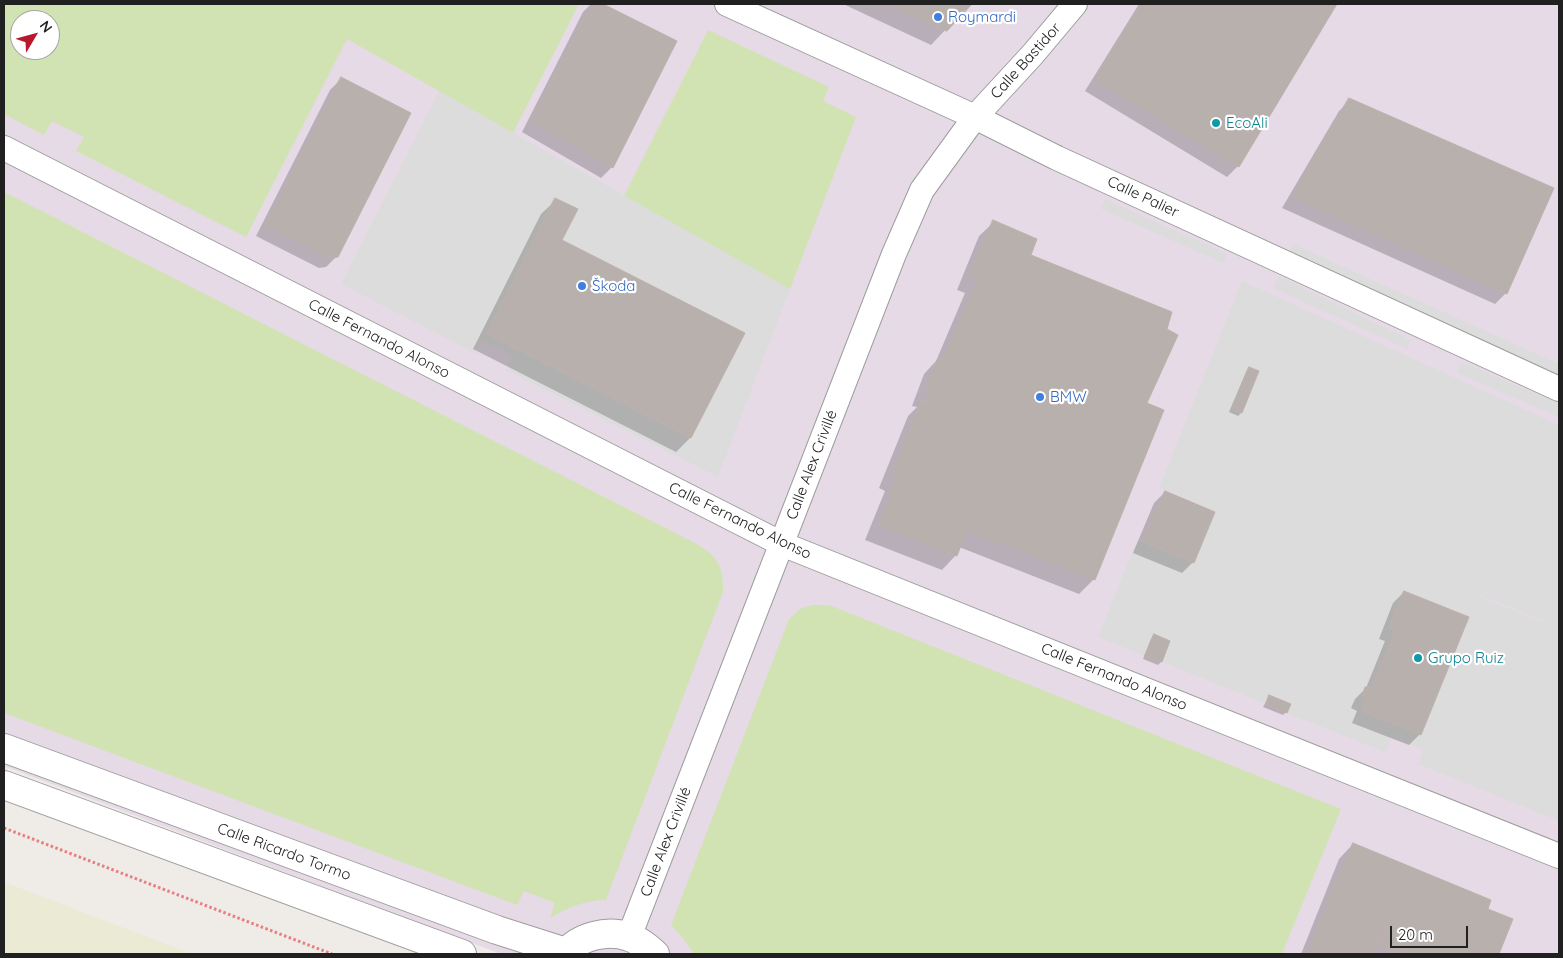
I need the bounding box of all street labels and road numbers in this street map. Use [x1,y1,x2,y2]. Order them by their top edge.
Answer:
street label: Calle Bastidor [987,19,1065,103]
street label: Calle Palier [1104,173,1182,221]
street label: Calle Fernando Alonso [305,296,453,382]
street label: Calle Alex Crivillé [783,408,841,522]
street label: Calle Fernando Alonso [666,479,814,563]
street label: Calle Fernando Alonso [1038,639,1190,715]
street label: Calle Alex Crivillé [637,785,695,899]
street label: Calle Ricardo Tormo [215,819,353,885]

